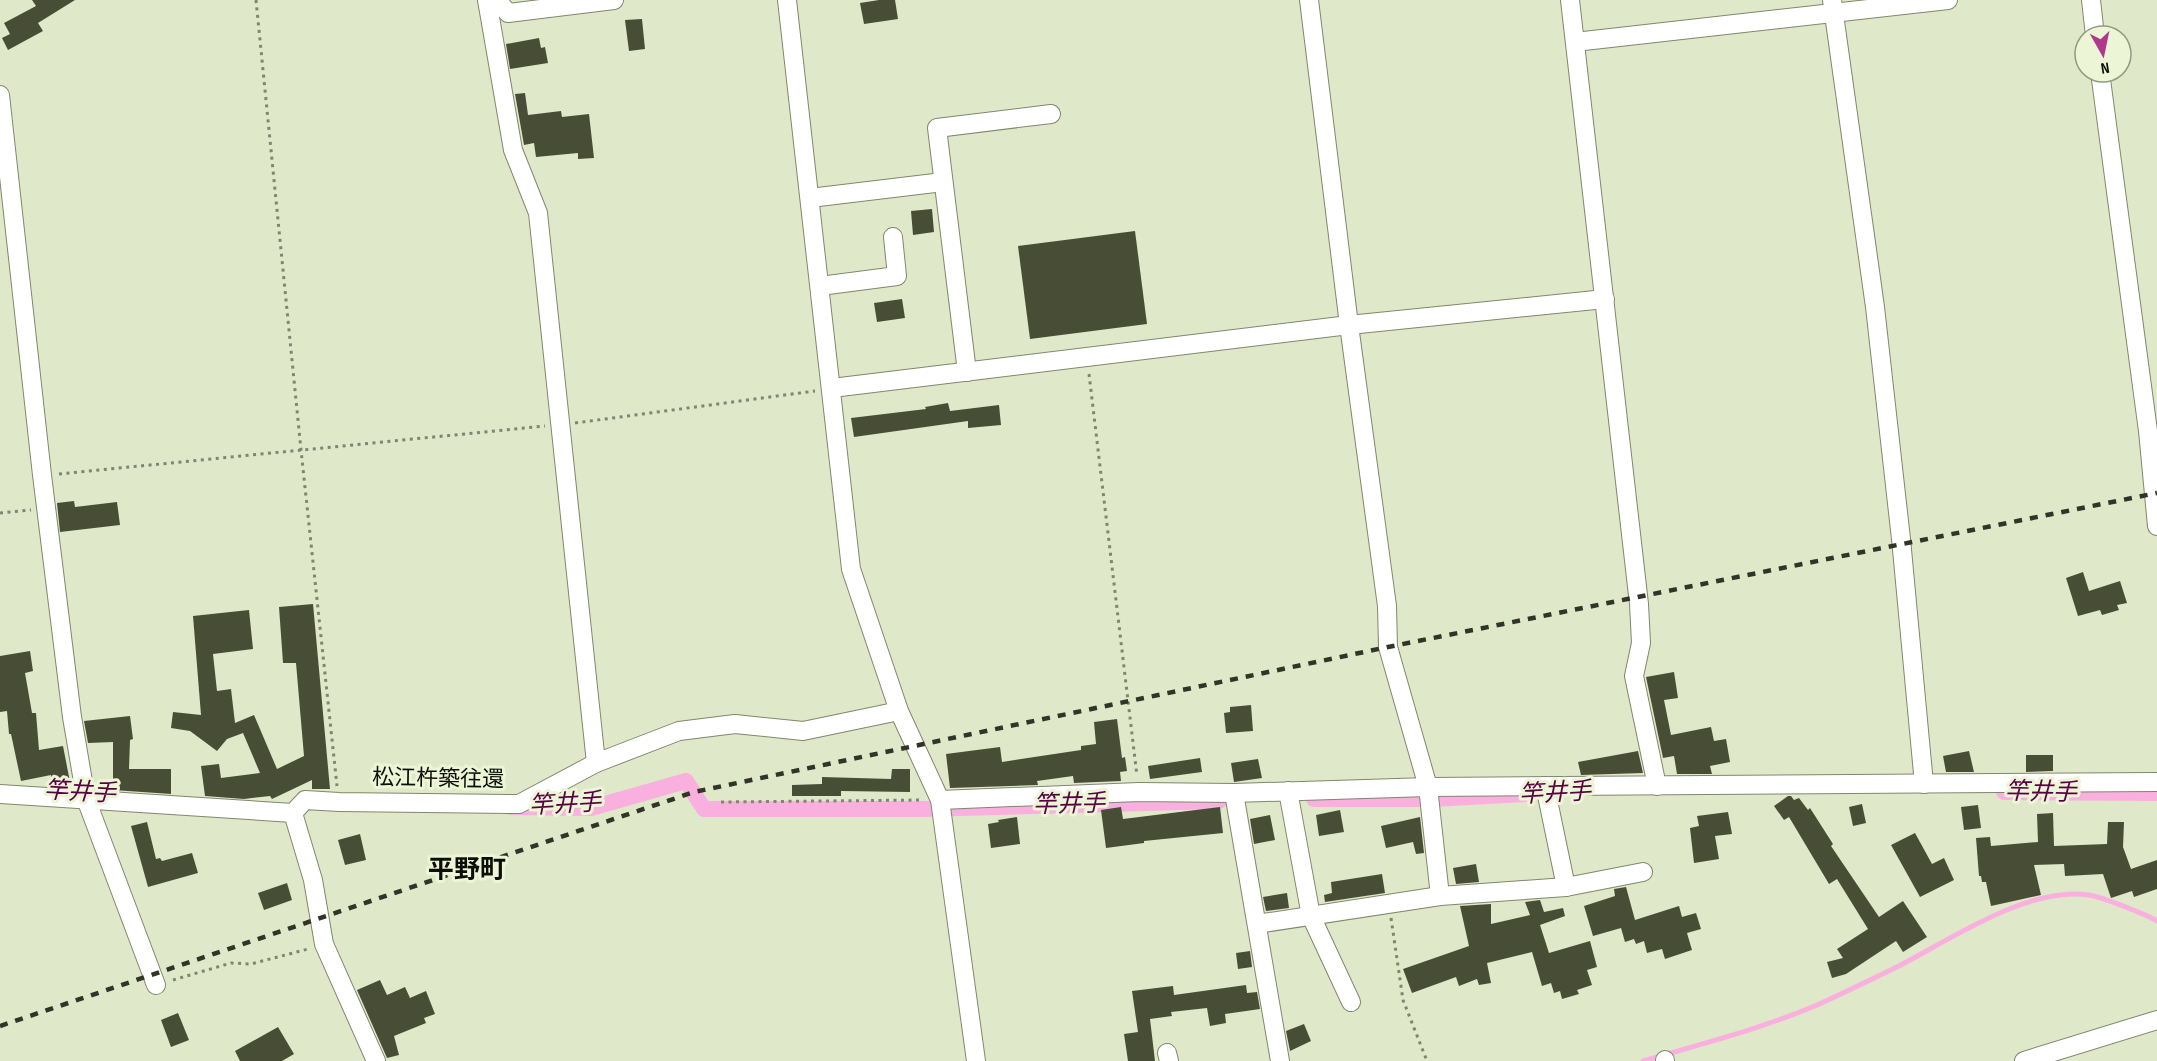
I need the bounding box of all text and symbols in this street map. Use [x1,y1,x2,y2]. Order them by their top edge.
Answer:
north arrow [2073,24,2133,84]
text: N [2099,57,2111,77]
street label: 松江杵築往還 [372,764,504,794]
water label: 竿井手 [43,776,119,808]
water label: 竿井手 [1518,777,1594,809]
water label: 竿井手 [2005,777,2079,807]
water label: 竿井手 [528,788,604,820]
water label: 竿井手 [1033,789,1107,819]
district label: 平野町 [428,855,506,886]

